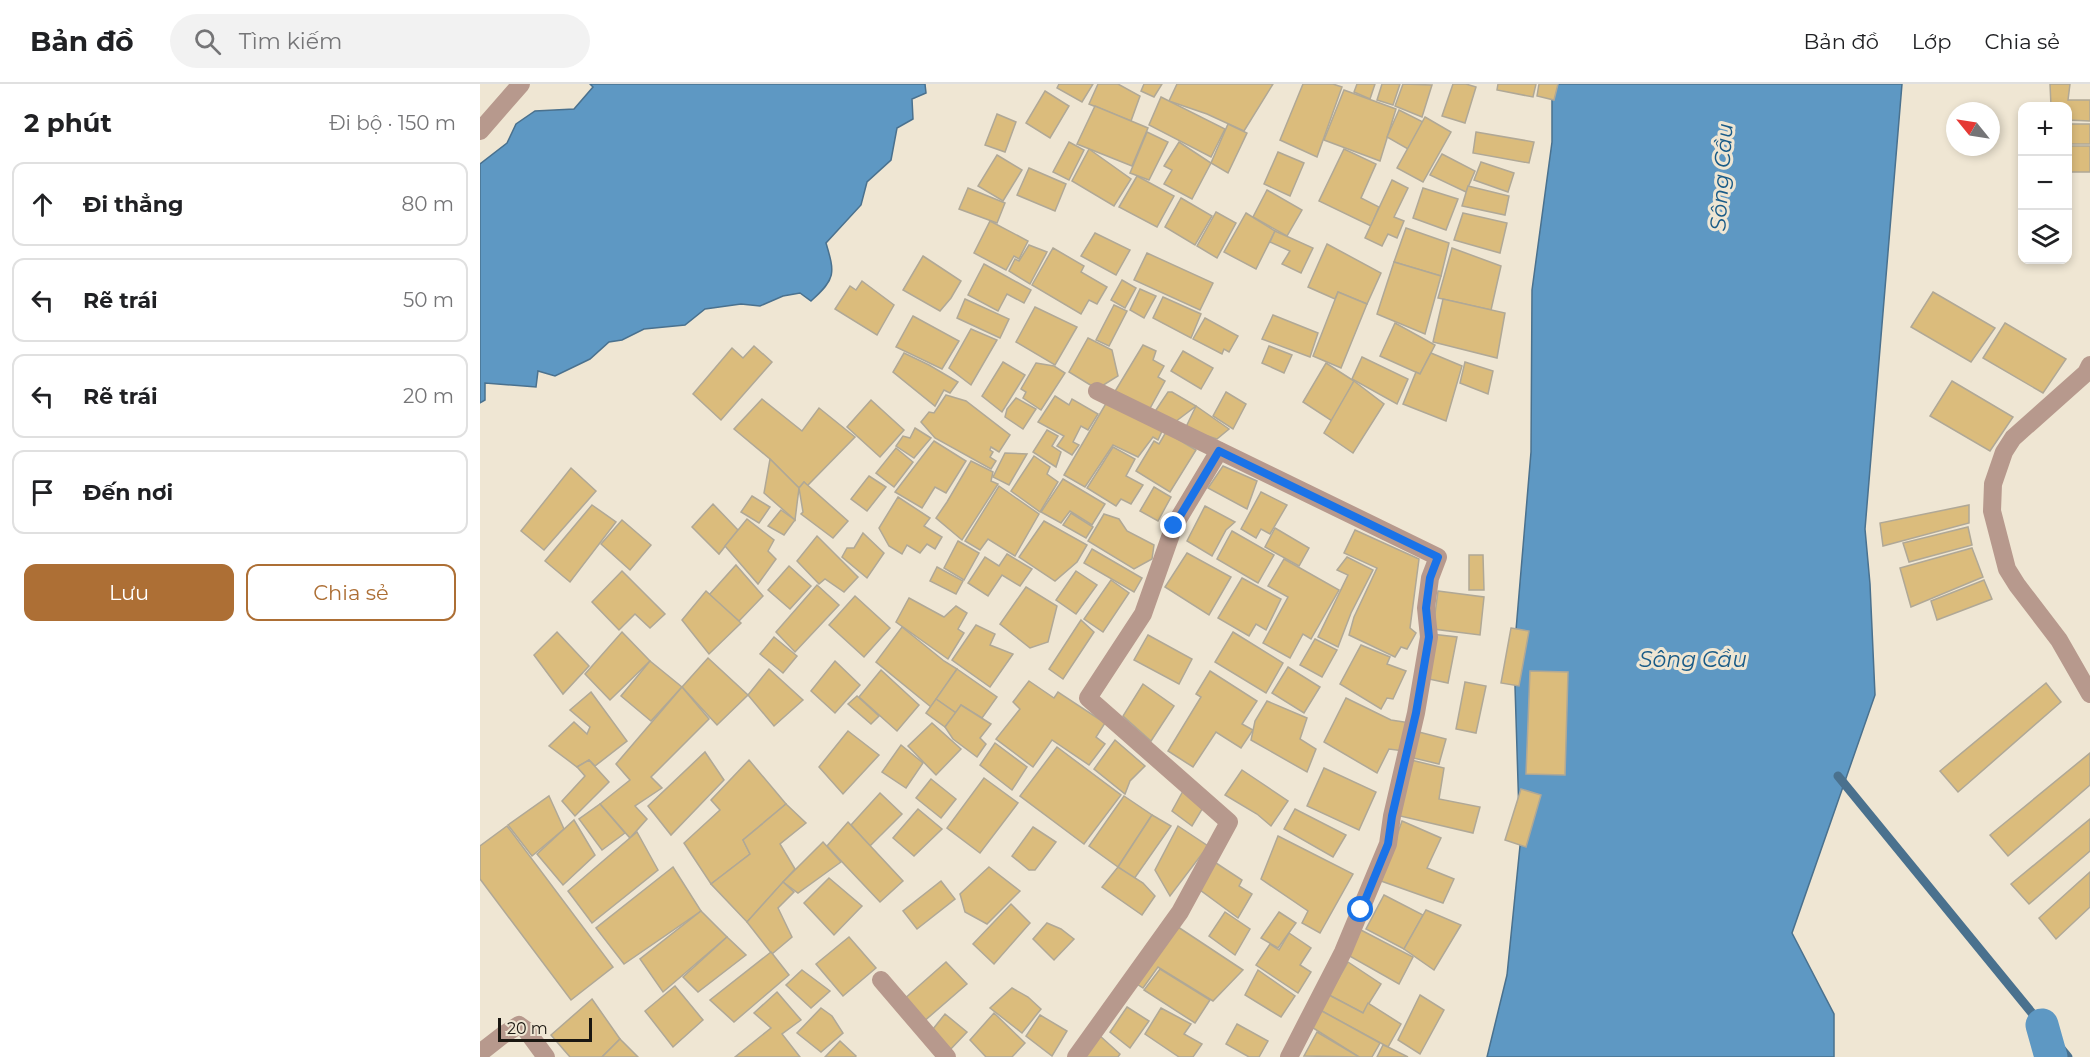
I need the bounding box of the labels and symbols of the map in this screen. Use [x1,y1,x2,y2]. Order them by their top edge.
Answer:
north arrow [1946,102,2000,156]
water label: Sông Cầu [1704,122,1739,232]
route end [1160,512,1186,538]
water label: Sông Cầu [1639,646,1747,673]
route start [1347,896,1373,922]
scale bar [498,1015,592,1042]

